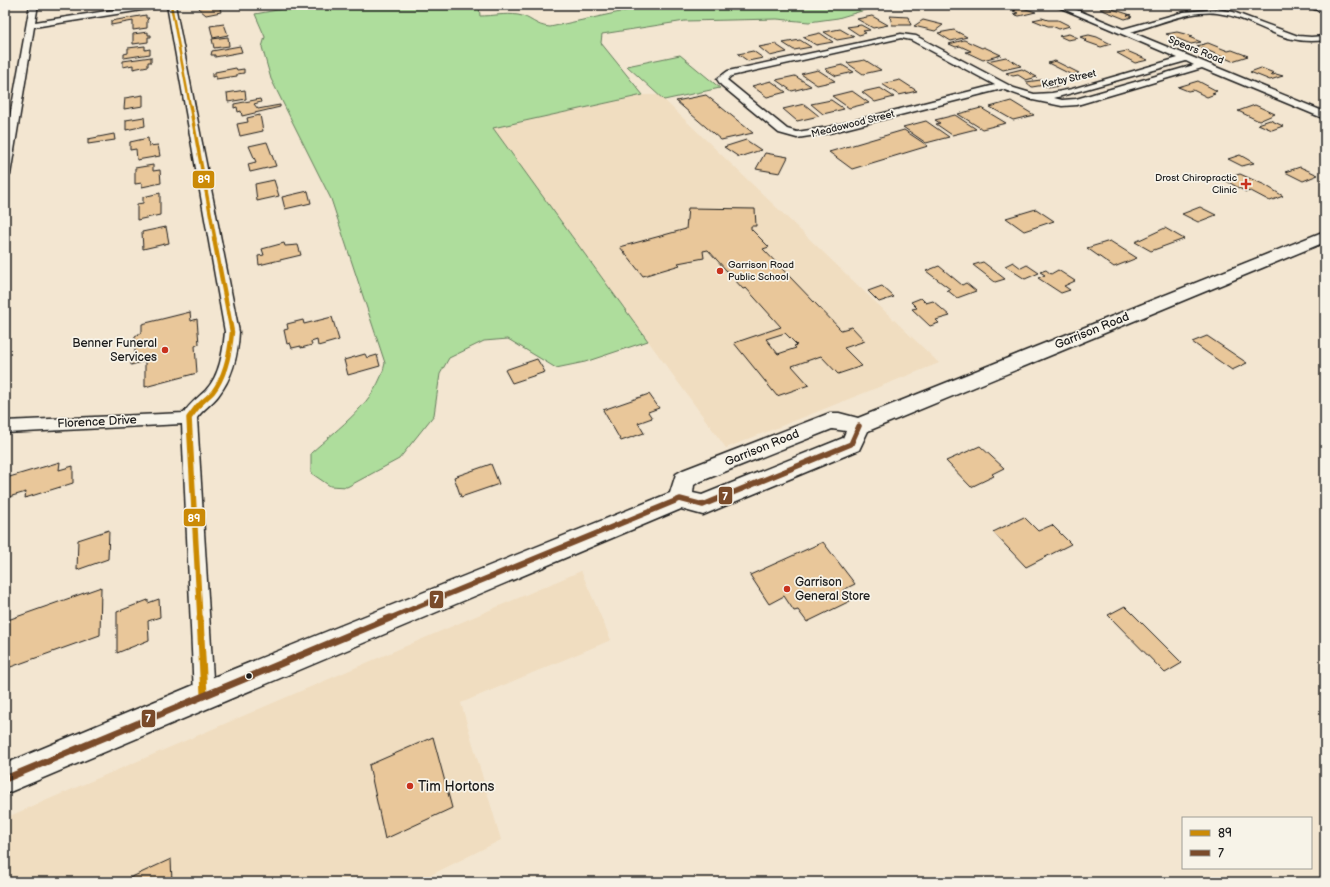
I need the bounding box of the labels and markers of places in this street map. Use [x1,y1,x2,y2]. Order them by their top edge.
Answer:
place label: Drost Chiropractic Clinic [1155,172,1237,196]
marker: Drost Chiropractic Clinic [1240,178,1252,190]
place label: Garrison Road Public School [728,259,794,283]
marker: Garrison Road Public School [715,266,725,276]
place label: Benner Funeral Services [72,336,157,365]
marker: Benner Funeral Services [160,345,170,355]
place label: Garrison General Store [795,575,870,604]
marker: Garrison General Store [782,584,792,594]
unlabelled marker [244,671,254,681]
place label: Tim Hortons [418,778,495,795]
marker: Tim Hortons [405,781,415,791]

